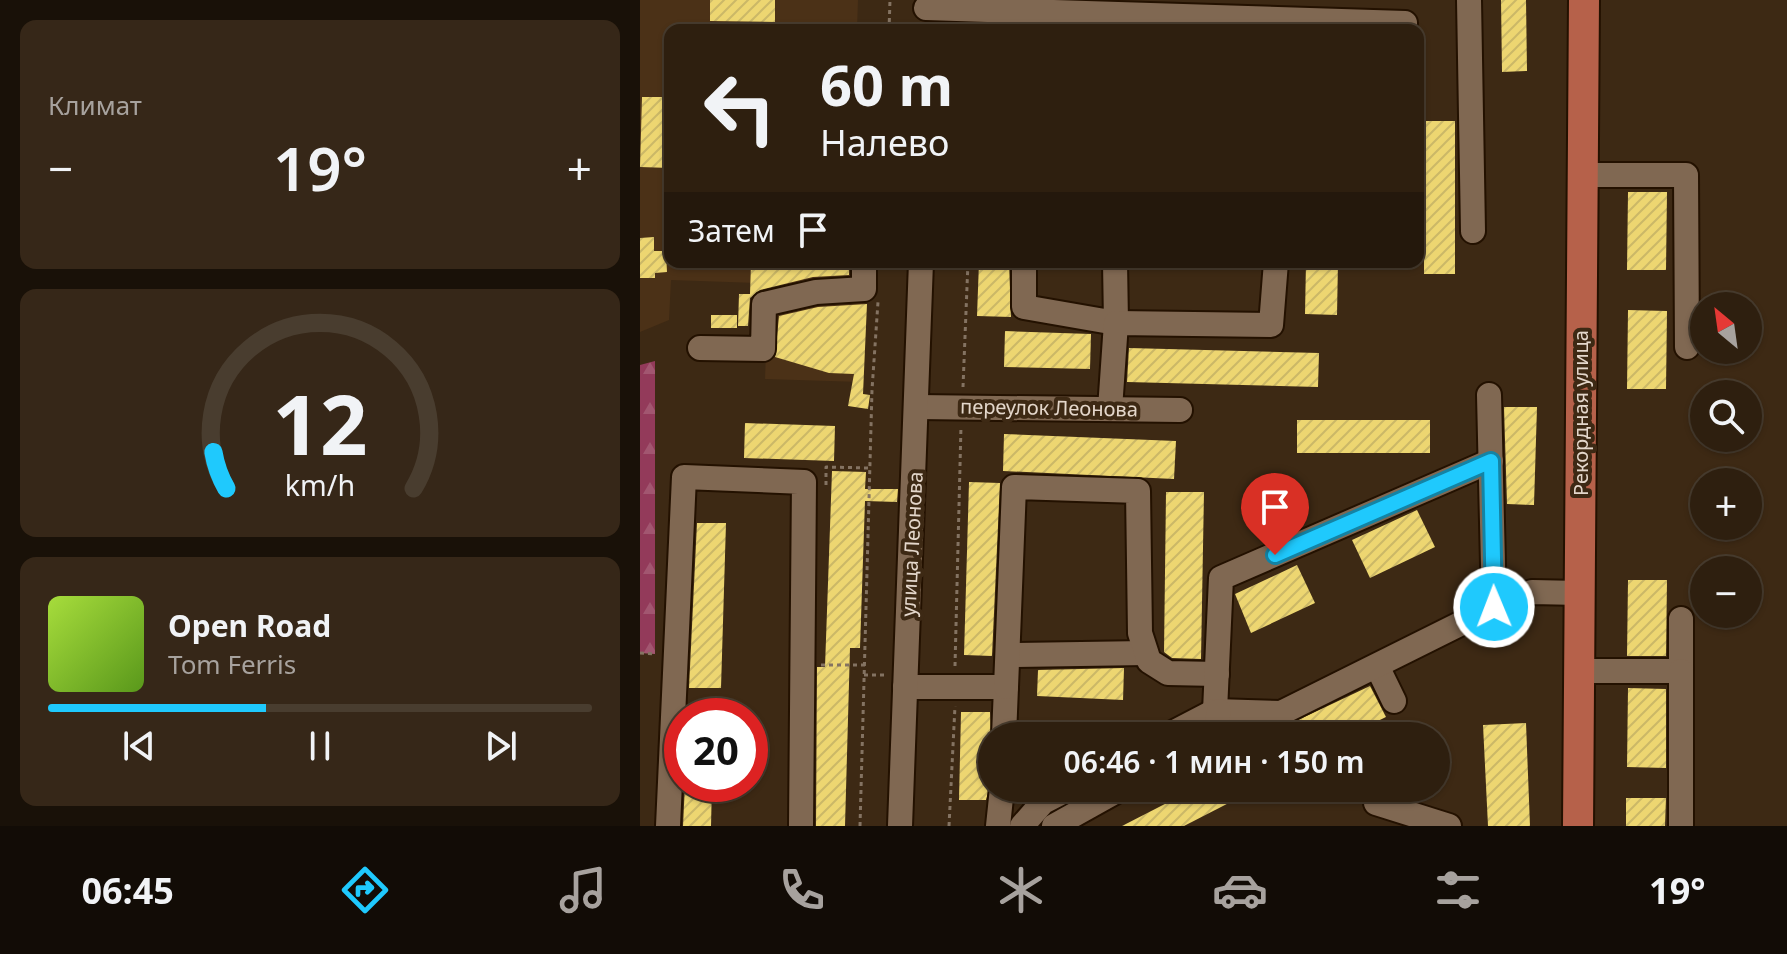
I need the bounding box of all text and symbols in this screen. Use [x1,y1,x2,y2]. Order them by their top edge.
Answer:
text: 60 m [820,46,953,122]
icon: left [688,56,792,160]
text: Климат [48,87,142,123]
text: Налево [820,118,949,167]
text: 19° [273,127,367,209]
text: − [48,138,73,198]
text: + [567,138,592,198]
icon: arrive [791,208,835,252]
text: Затем [688,210,775,251]
north arrow [1690,292,1762,364]
map controls [1690,292,1762,628]
street label: Рекордная улица [1567,330,1594,496]
text: 12 [272,366,368,479]
button: search [1690,380,1762,452]
street label: переулок Леонова [960,392,1138,423]
text: km/h [285,465,355,504]
button: + [1690,468,1762,540]
street label: улица Леонова [894,471,929,617]
pin [1241,473,1309,555]
icon: arrive [1253,485,1297,529]
button: − [1690,556,1762,628]
position arrow [1452,565,1536,649]
text: Open Road [168,605,331,646]
text: Tom Ferris [168,646,296,682]
speed limit sign: 20 [664,698,768,802]
icon: previous [117,724,161,768]
icon: pause [298,724,342,768]
icon: next [479,724,523,768]
text: 06:46 · 1 мин · 150 m [1064,741,1364,782]
icon: directions [337,862,393,918]
icon: music [555,862,611,918]
icon: phone [774,862,830,918]
icon: climate [993,862,1049,918]
icon: car [1212,862,1268,918]
icon: filters [1430,862,1486,918]
text: 06:45 [81,866,174,915]
text: 19° [1649,866,1706,915]

